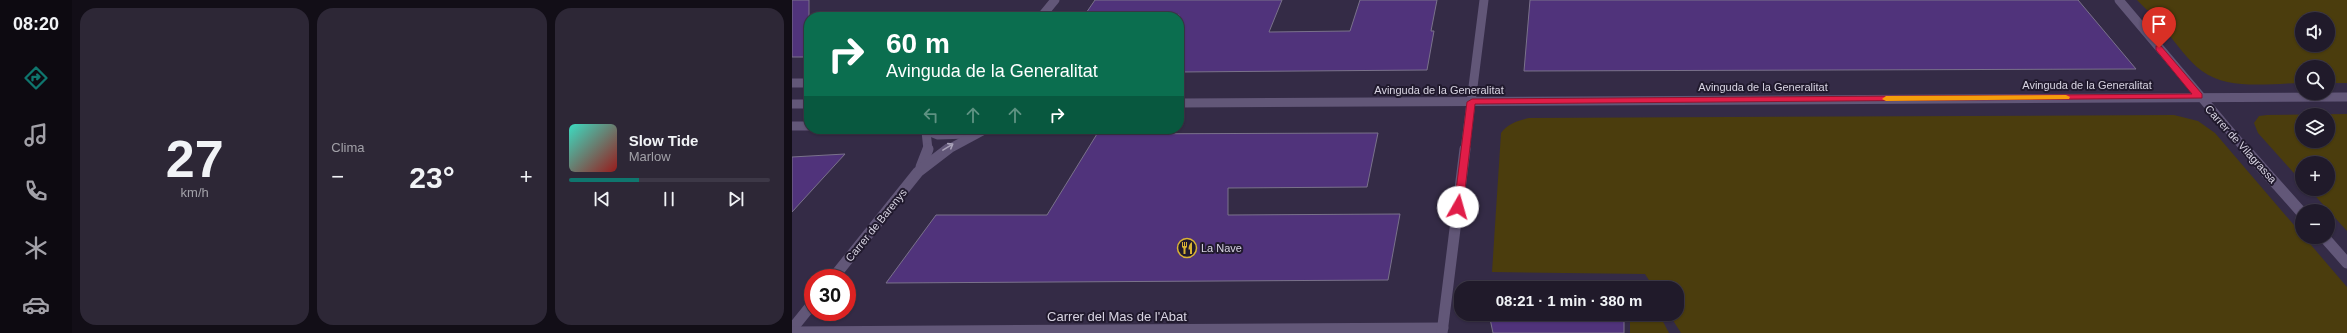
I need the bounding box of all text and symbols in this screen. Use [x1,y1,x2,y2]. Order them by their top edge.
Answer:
pin [2142,7.0,2176,48]
map controls [2295,12,2335,244]
button: sound [2295,12,2335,52]
icon: arrive [2148,13,2170,35]
text: 08:20 [13,14,59,34]
icon: right [820,28,872,80]
text: 60 m [886,28,950,59]
button: search [2295,60,2335,100]
text: Avinguda de la Generalitat [886,61,1098,81]
icon: directions [22,64,50,92]
street label: Avinguda de la Generalitat [2022,79,2152,91]
street label: Avinguda de la Generalitat [1698,81,1828,93]
street label: Avinguda de la Generalitat [1374,84,1504,96]
street label: Carrer de Vilagrassa [2203,103,2280,186]
icon: left [920,104,942,126]
icon: ahead [962,104,984,126]
icon: ahead [1004,104,1026,126]
icon: right [1046,104,1068,126]
button: layers [2295,108,2335,148]
icon: music [22,121,50,149]
text: 27 [166,130,224,188]
text: Slow Tide [629,132,698,149]
text: Clima [331,140,365,155]
one-way arrow [942,143,954,151]
text: Marlow [629,149,671,164]
button: + [2295,156,2335,196]
text: 23° [409,161,455,194]
text: − [331,164,344,189]
text: + [520,164,533,189]
icon: phone [22,177,50,205]
text: km/h [181,185,209,200]
street label: Carrer de Barenys [843,186,909,264]
position arrow [1437,186,1479,228]
icon: previous [591,188,613,210]
icon: pause [658,188,680,210]
icon: next [725,188,747,210]
button: − [2295,204,2335,244]
icon: climate [22,234,50,262]
restaurant icon: La Nave [1176,237,1198,259]
place label: La Nave [1201,242,1242,254]
speed limit sign: 30 [804,269,856,321]
icon: car [22,291,50,319]
text: 08:21 · 1 min · 380 m [1496,292,1642,309]
street label: Carrer del Mas de l'Abat [1047,309,1187,324]

